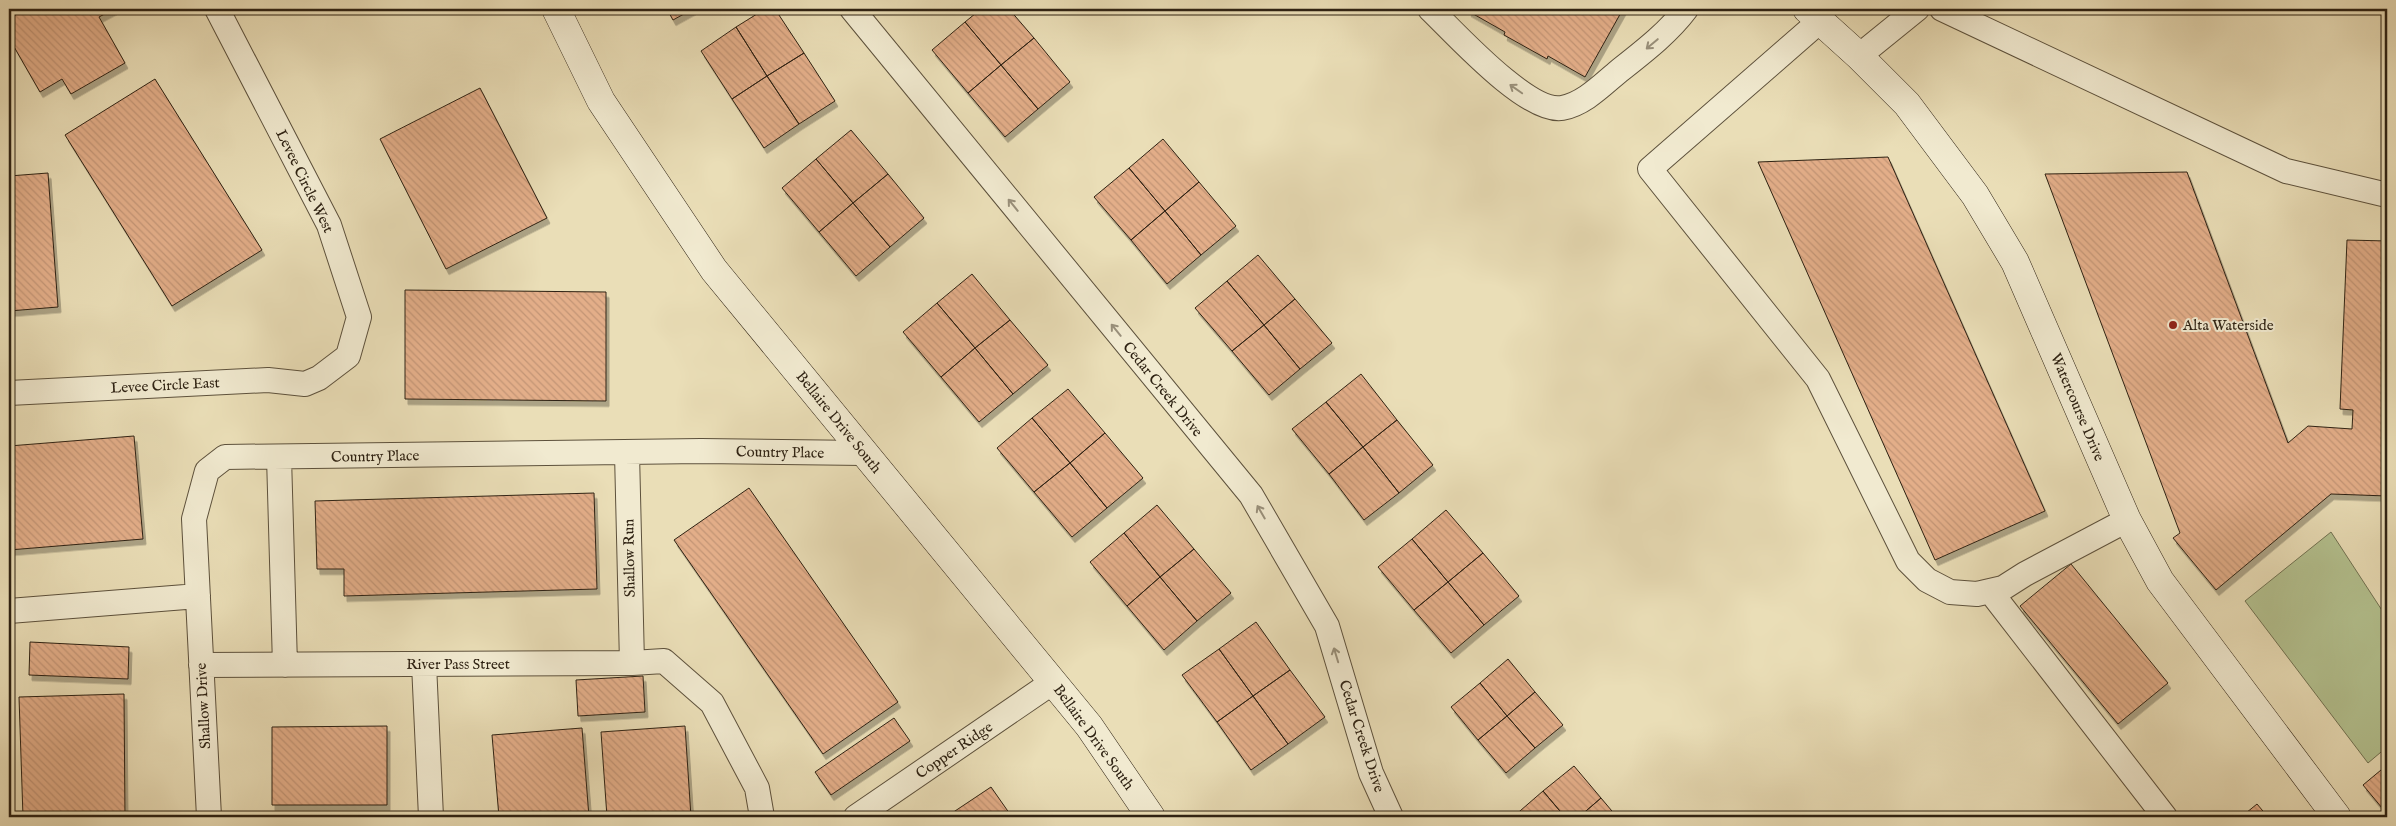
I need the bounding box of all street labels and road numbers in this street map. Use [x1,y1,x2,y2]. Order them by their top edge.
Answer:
street label: Levee Circle West [271,126,338,236]
street label: Cedar Creek Drive [1118,338,1207,441]
street label: Watercourse Drive [2046,350,2109,464]
street label: Bellaire Drive South [792,367,886,477]
street label: Levee Circle East [110,373,220,398]
street label: Country Place [736,442,824,463]
street label: Country Place [331,446,419,467]
street label: Shallow Run [619,519,640,597]
street label: River Pass Street [406,655,510,674]
street label: Shallow Drive [192,662,215,750]
street label: Cedar Creek Drive [1334,678,1389,795]
street label: Bellaire Drive South [1049,681,1138,794]
street label: Copper Ridge [912,718,997,783]

